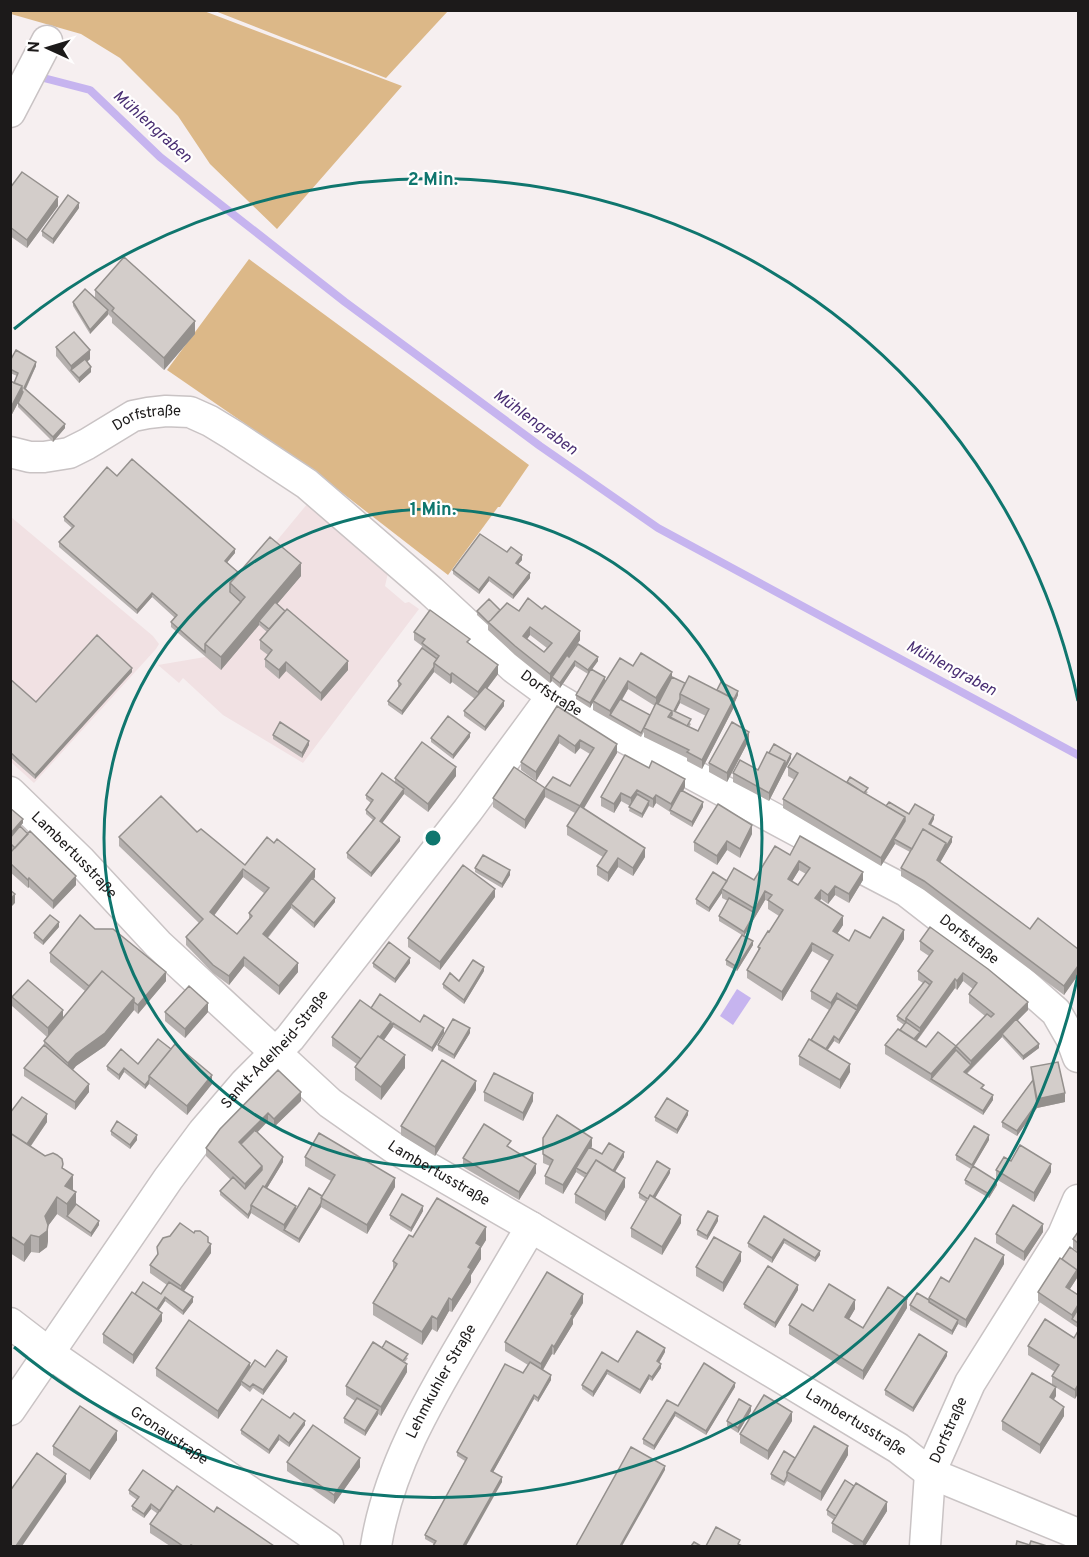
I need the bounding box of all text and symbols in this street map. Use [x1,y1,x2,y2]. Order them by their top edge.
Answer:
north arrow [18,18,78,78]
text: N [25,41,45,54]
water label: Mühlengraben [108,86,196,168]
text: 2 Min. [408,169,458,192]
water label: Mühlengraben [489,386,581,461]
street label: Dorfstraße [109,401,181,436]
text: 1 Min. [410,499,456,522]
water label: Mühlengraben [902,637,1000,701]
street label: Dorfstraße [516,666,585,721]
street label: Lambertusstraße [27,808,121,903]
centre of rings [423,828,443,848]
street label: Dorfstraße [935,911,1003,969]
street label: Sankt-Adelheid-Straße [217,986,333,1113]
street label: Lambertusstraße [384,1137,493,1211]
street label: Lehmkuhler Straße [402,1321,481,1442]
street label: Lambertusstraße [802,1385,910,1460]
street label: Dorfstraße [926,1394,972,1466]
street label: Gronaustraße [126,1402,212,1470]

